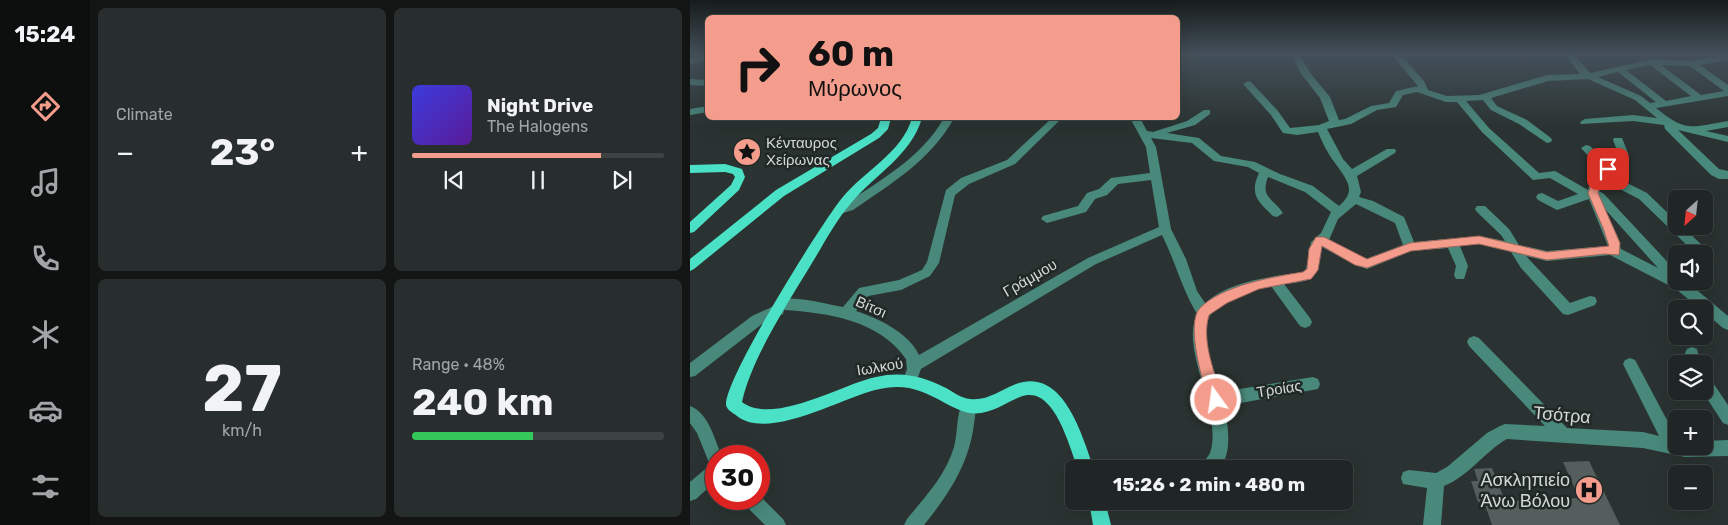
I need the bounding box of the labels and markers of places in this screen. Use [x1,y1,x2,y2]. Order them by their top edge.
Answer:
place label: Κένταυρος Χείρωνας [766,134,837,169]
place icon: Κένταυρος Χείρωνας [732,137,762,167]
pin [1587,148,1629,190]
place label: Ασκληπιείο Άνω Βόλου [1480,469,1570,512]
hospital icon: Ασκληπιείο Άνω Βόλου [1574,475,1604,505]

